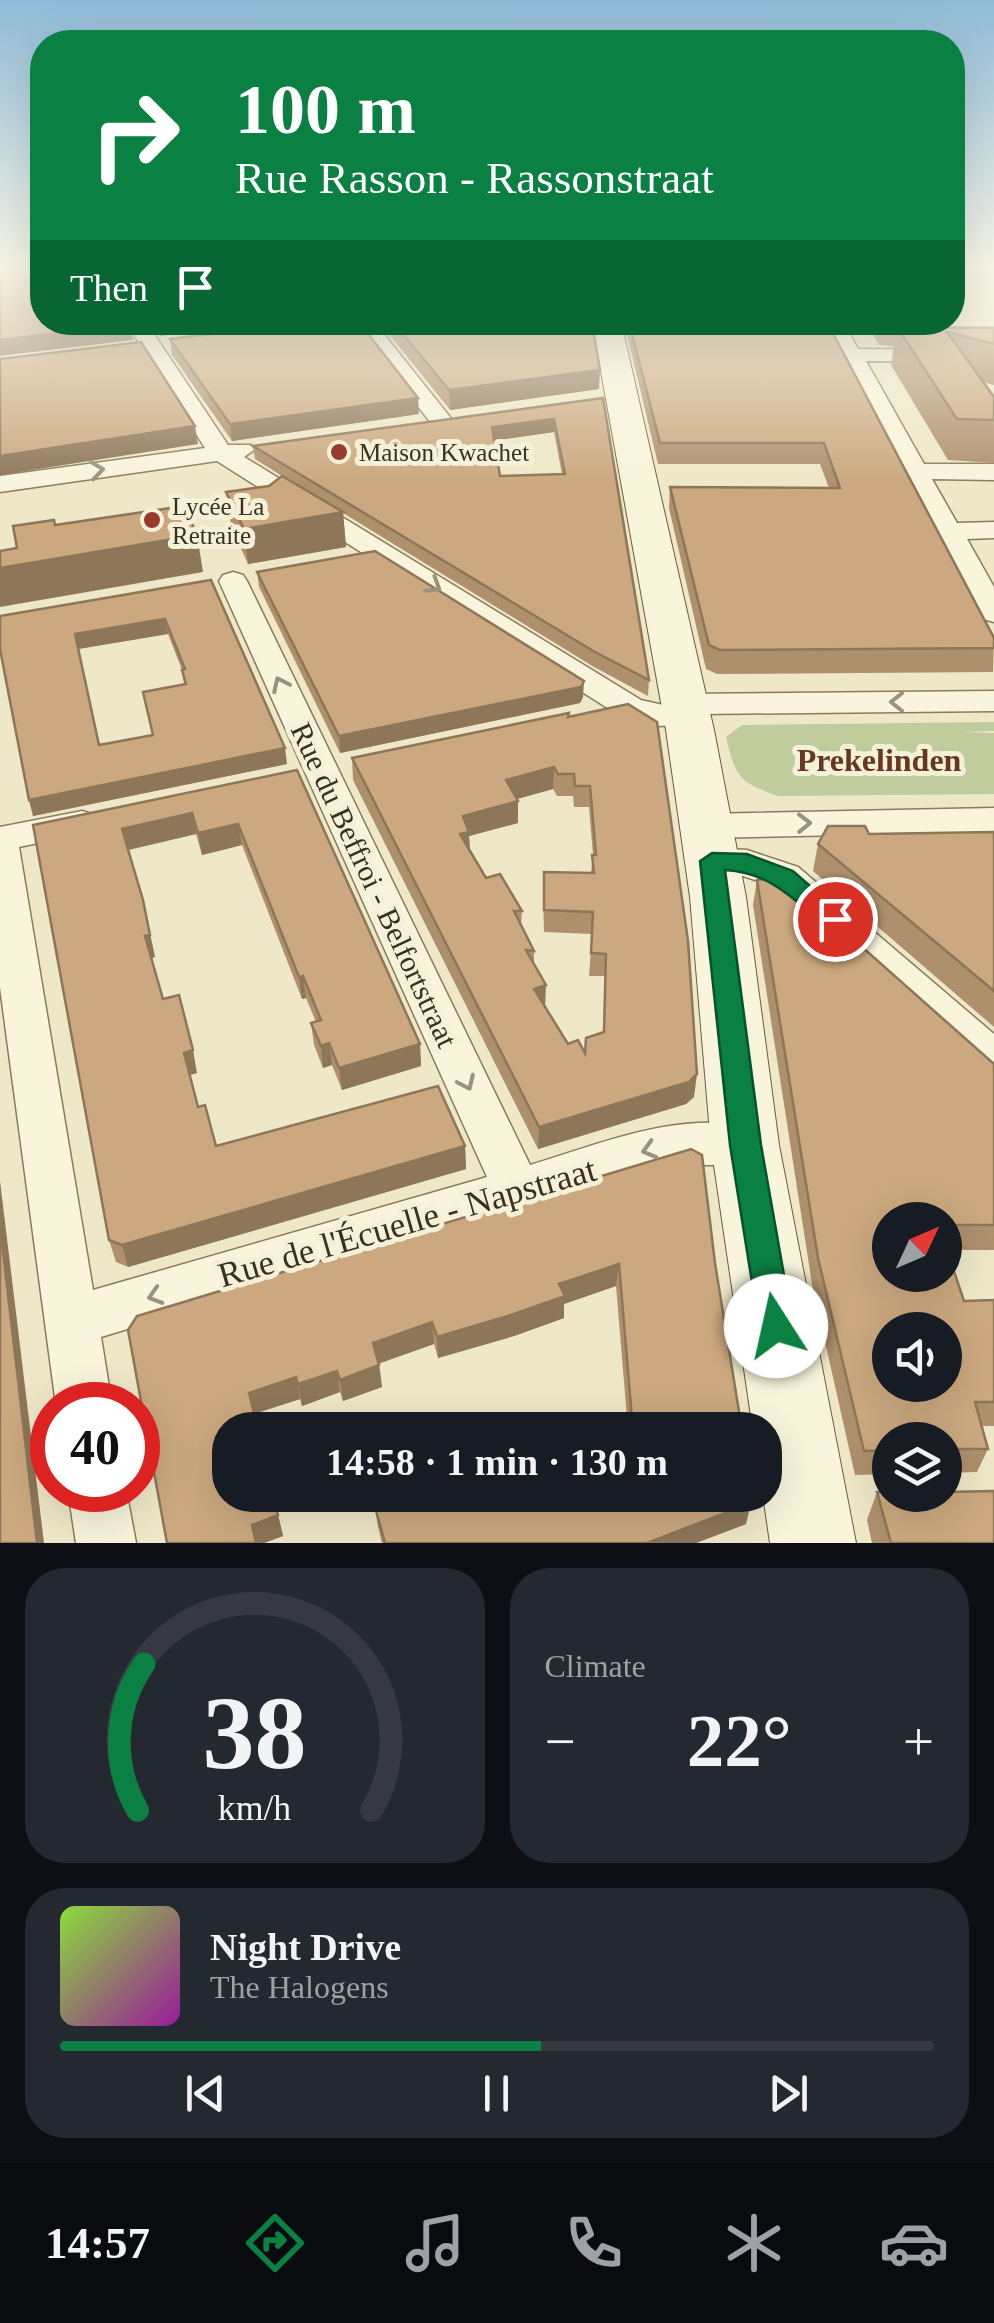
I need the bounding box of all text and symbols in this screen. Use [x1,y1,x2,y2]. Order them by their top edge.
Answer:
icon: right [70,70,200,200]
text: 100 m [235,71,416,148]
text: Rue Rasson - Rassonstraat [235,153,714,203]
icon: arrive [168,260,223,315]
text: Then [70,267,148,309]
place label: Maison Kwachet [359,439,529,466]
marker: Maison Kwachet [328,441,350,463]
one-way arrow [88,461,105,482]
place label: Lycée La Retraite [172,493,264,549]
marker: Lycée La Retraite [141,509,163,531]
one-way arrow [423,574,441,593]
one-way arrow [273,677,293,695]
one-way arrow [888,691,904,713]
street label: Rue du Beffroi - Belfortstraat [285,717,465,1053]
district label: Prekelinden [797,742,962,778]
one-way arrow [796,812,812,834]
pin [793,877,878,962]
icon: arrive [808,892,863,947]
one-way arrow [454,1073,474,1091]
one-way arrow [641,1138,658,1159]
street label: Rue de l'Écuelle - Napstraat [214,1150,601,1295]
north arrow [872,1202,962,1292]
map controls [872,1202,962,1512]
position arrow [724,1274,828,1378]
one-way arrow [147,1284,164,1305]
button: sound [872,1312,962,1402]
speed limit sign: 40 [30,1382,160,1512]
button: layers [872,1422,962,1512]
text: 14:58 · 1 min · 130 m [326,1441,668,1483]
text: Climate [545,1648,646,1684]
text: 38 [203,1675,307,1790]
text: 22° [687,1699,792,1782]
text: − [545,1711,576,1772]
text: + [903,1711,934,1772]
text: km/h [218,1788,292,1828]
text: Night Drive [210,1926,401,1968]
text: The Halogens [210,1969,389,2005]
icon: previous [178,2066,233,2121]
icon: pause [469,2066,524,2121]
icon: next [761,2066,816,2121]
icon: directions [240,2208,310,2278]
icon: music [400,2208,470,2278]
icon: phone [559,2208,629,2278]
icon: climate [719,2208,789,2278]
icon: car [879,2208,949,2278]
text: 14:57 [45,2218,150,2268]

